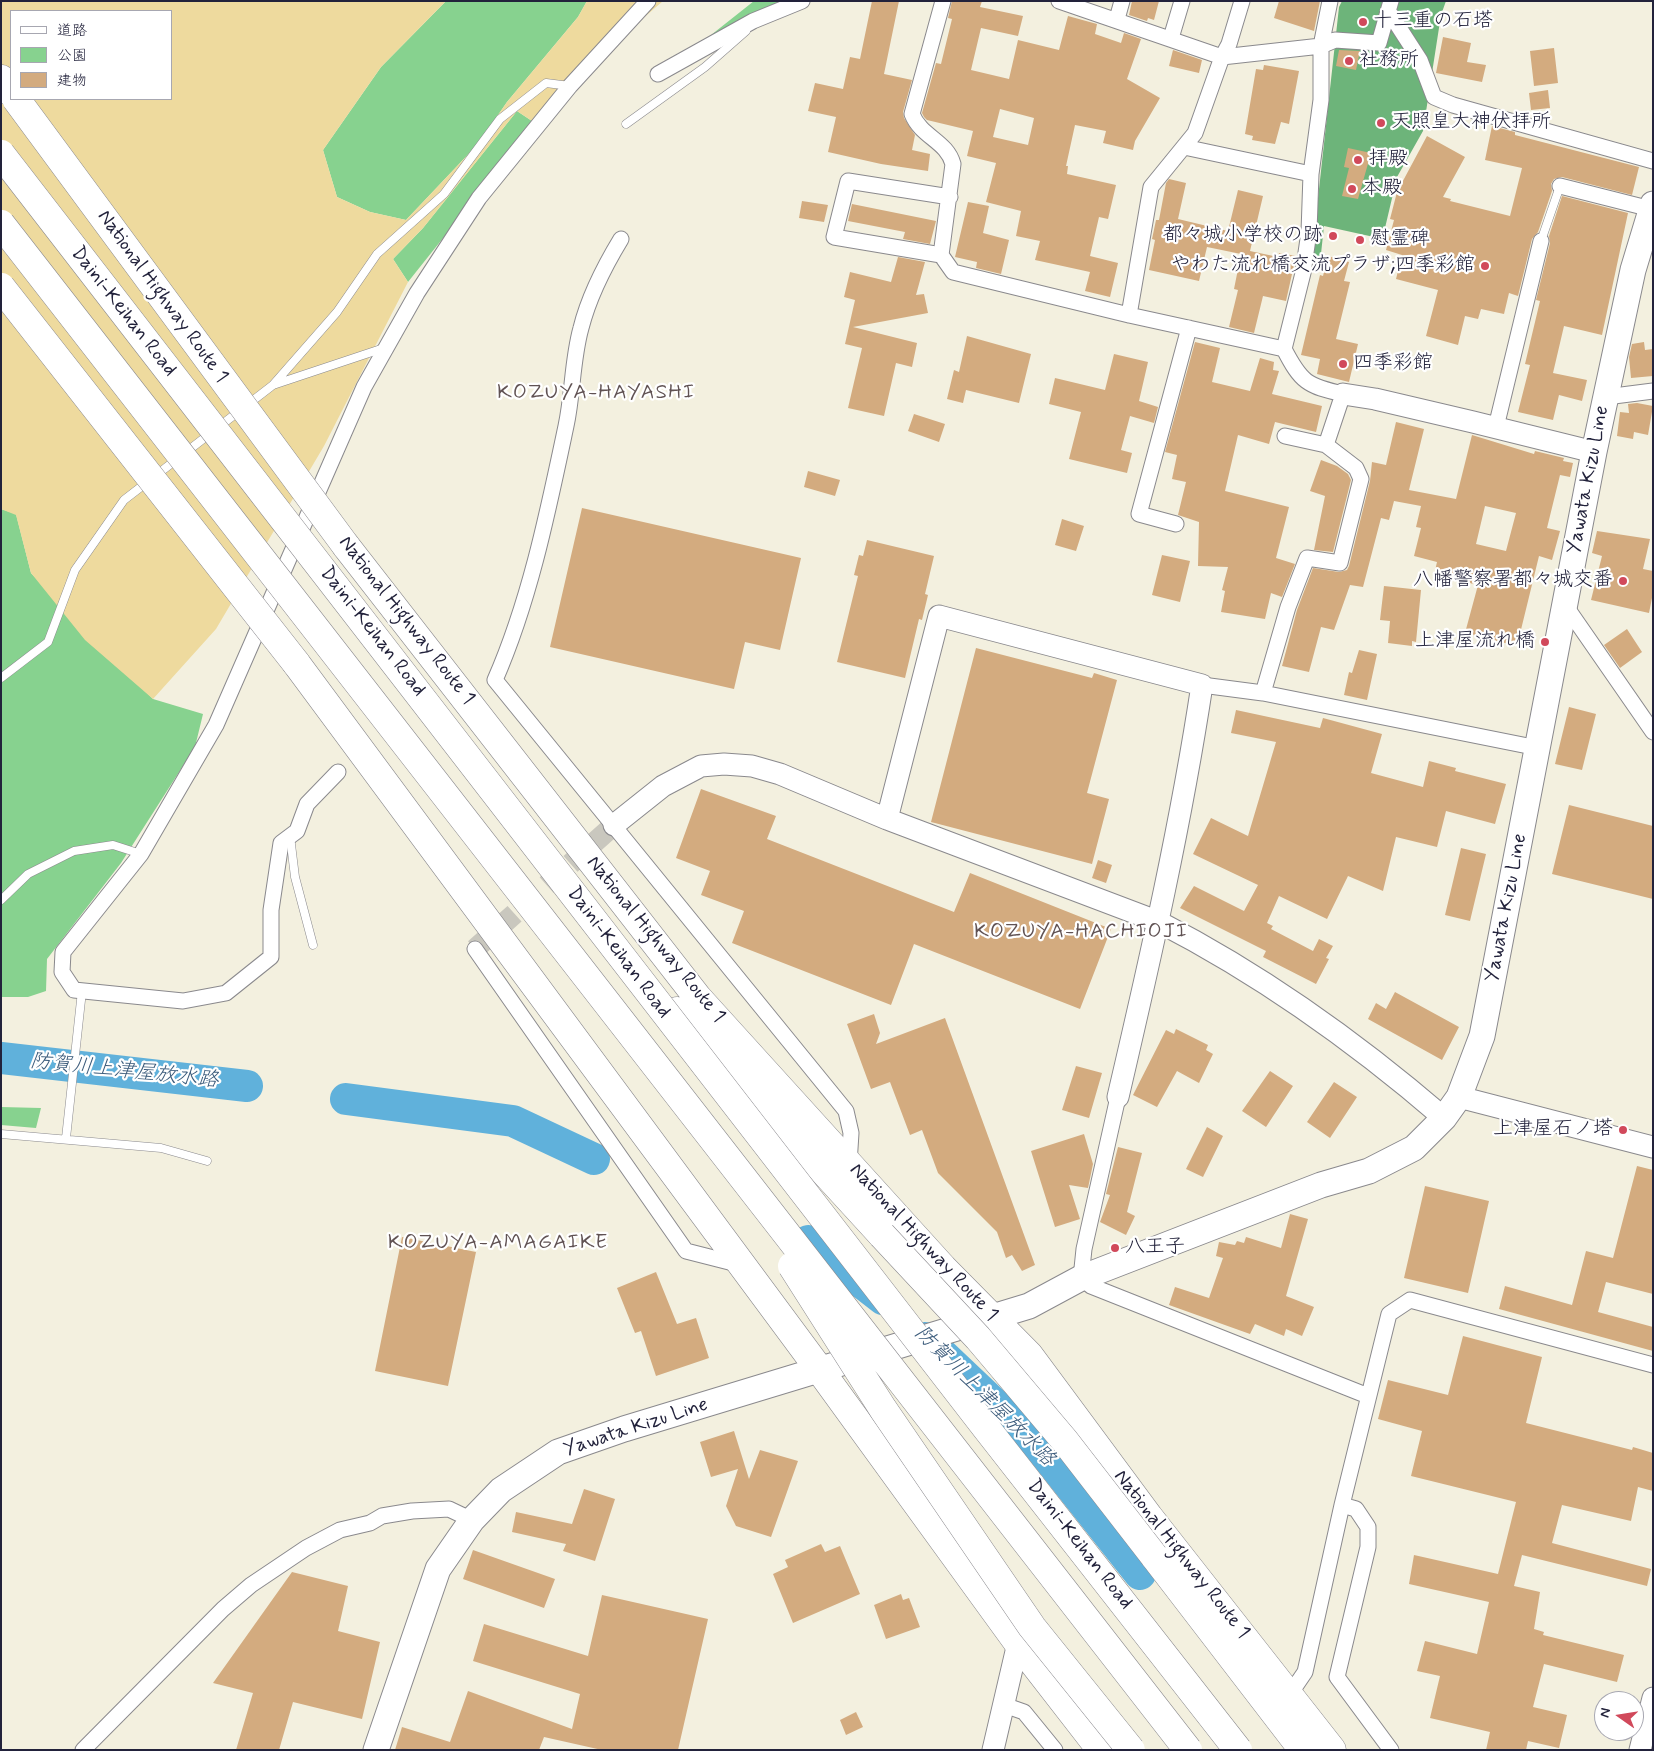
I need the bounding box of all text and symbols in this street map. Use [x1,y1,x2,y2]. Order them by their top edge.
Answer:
legend [10,10,172,100]
place label: 十三重の石塔 [1373,10,1493,34]
marker: 十三重の石塔 [1357,16,1369,28]
text: 道路 [57,21,87,41]
text: 公園 [57,46,87,66]
place label: 社務所 [1359,49,1419,73]
marker: 社務所 [1343,55,1355,67]
text: 建物 [57,71,87,91]
place label: 天照皇大神伏拝所 [1391,111,1551,135]
marker: 天照皇大神伏拝所 [1375,117,1387,129]
place label: 拝殿 [1368,148,1408,172]
marker: 拝殿 [1352,154,1364,166]
place label: 本殿 [1362,177,1402,201]
marker: 本殿 [1346,183,1358,195]
street label: National Highway Route 1 [91,206,233,388]
place label: 都々城小学校の跡 [1163,224,1323,248]
place label: 慰霊碑 [1370,228,1430,252]
marker: 都々城小学校の跡 [1327,230,1339,242]
marker: 慰霊碑 [1354,234,1366,246]
street label: Daini-Keihan Road [65,242,181,382]
place label: やわた流れ橋交流プラザ;四季彩館 [1170,254,1475,278]
marker: やわた流れ橋交流プラザ;四季彩館 [1479,260,1491,272]
place label: 四季彩館 [1353,352,1433,376]
marker: 四季彩館 [1337,358,1349,370]
district label: KOZUYA-HAYASHI [501,381,691,407]
street label: Yawata Kizu Line [1563,404,1615,556]
street label: National Highway Route 1 [333,532,479,710]
street label: Daini-Keihan Road [314,562,430,702]
place label: 八幡警察署都々城交番 [1413,569,1613,593]
marker: 八幡警察署都々城交番 [1617,575,1629,587]
place label: 上津屋流れ橋 [1415,630,1535,654]
marker: 上津屋流れ橋 [1539,636,1551,648]
street label: Yawata Kizu Line [1481,832,1533,984]
street label: National Highway Route 1 [580,852,730,1028]
street label: Daini-Keihan Road [561,883,675,1023]
district label: KOZUYA-HACHIOJI [976,920,1186,946]
water label: 防賀川上津屋放水路 [29,1050,219,1094]
place label: 上津屋石ノ塔 [1493,1118,1613,1142]
marker: 上津屋石ノ塔 [1617,1124,1629,1136]
street label: National Highway Route 1 [843,1159,1003,1327]
district label: KOZUYA-AMAGAIKE [388,1231,608,1257]
place label: 八王子 [1125,1236,1185,1260]
marker: 八王子 [1109,1242,1121,1254]
water label: 防賀川上津屋放水路 [908,1321,1060,1473]
street label: Yawata Kizu Line [561,1393,711,1463]
street label: National Highway Route 1 [1108,1466,1254,1644]
street label: Daini-Keihan Road [1021,1475,1137,1615]
north arrow [1594,1691,1644,1741]
text: N [1596,1706,1615,1719]

